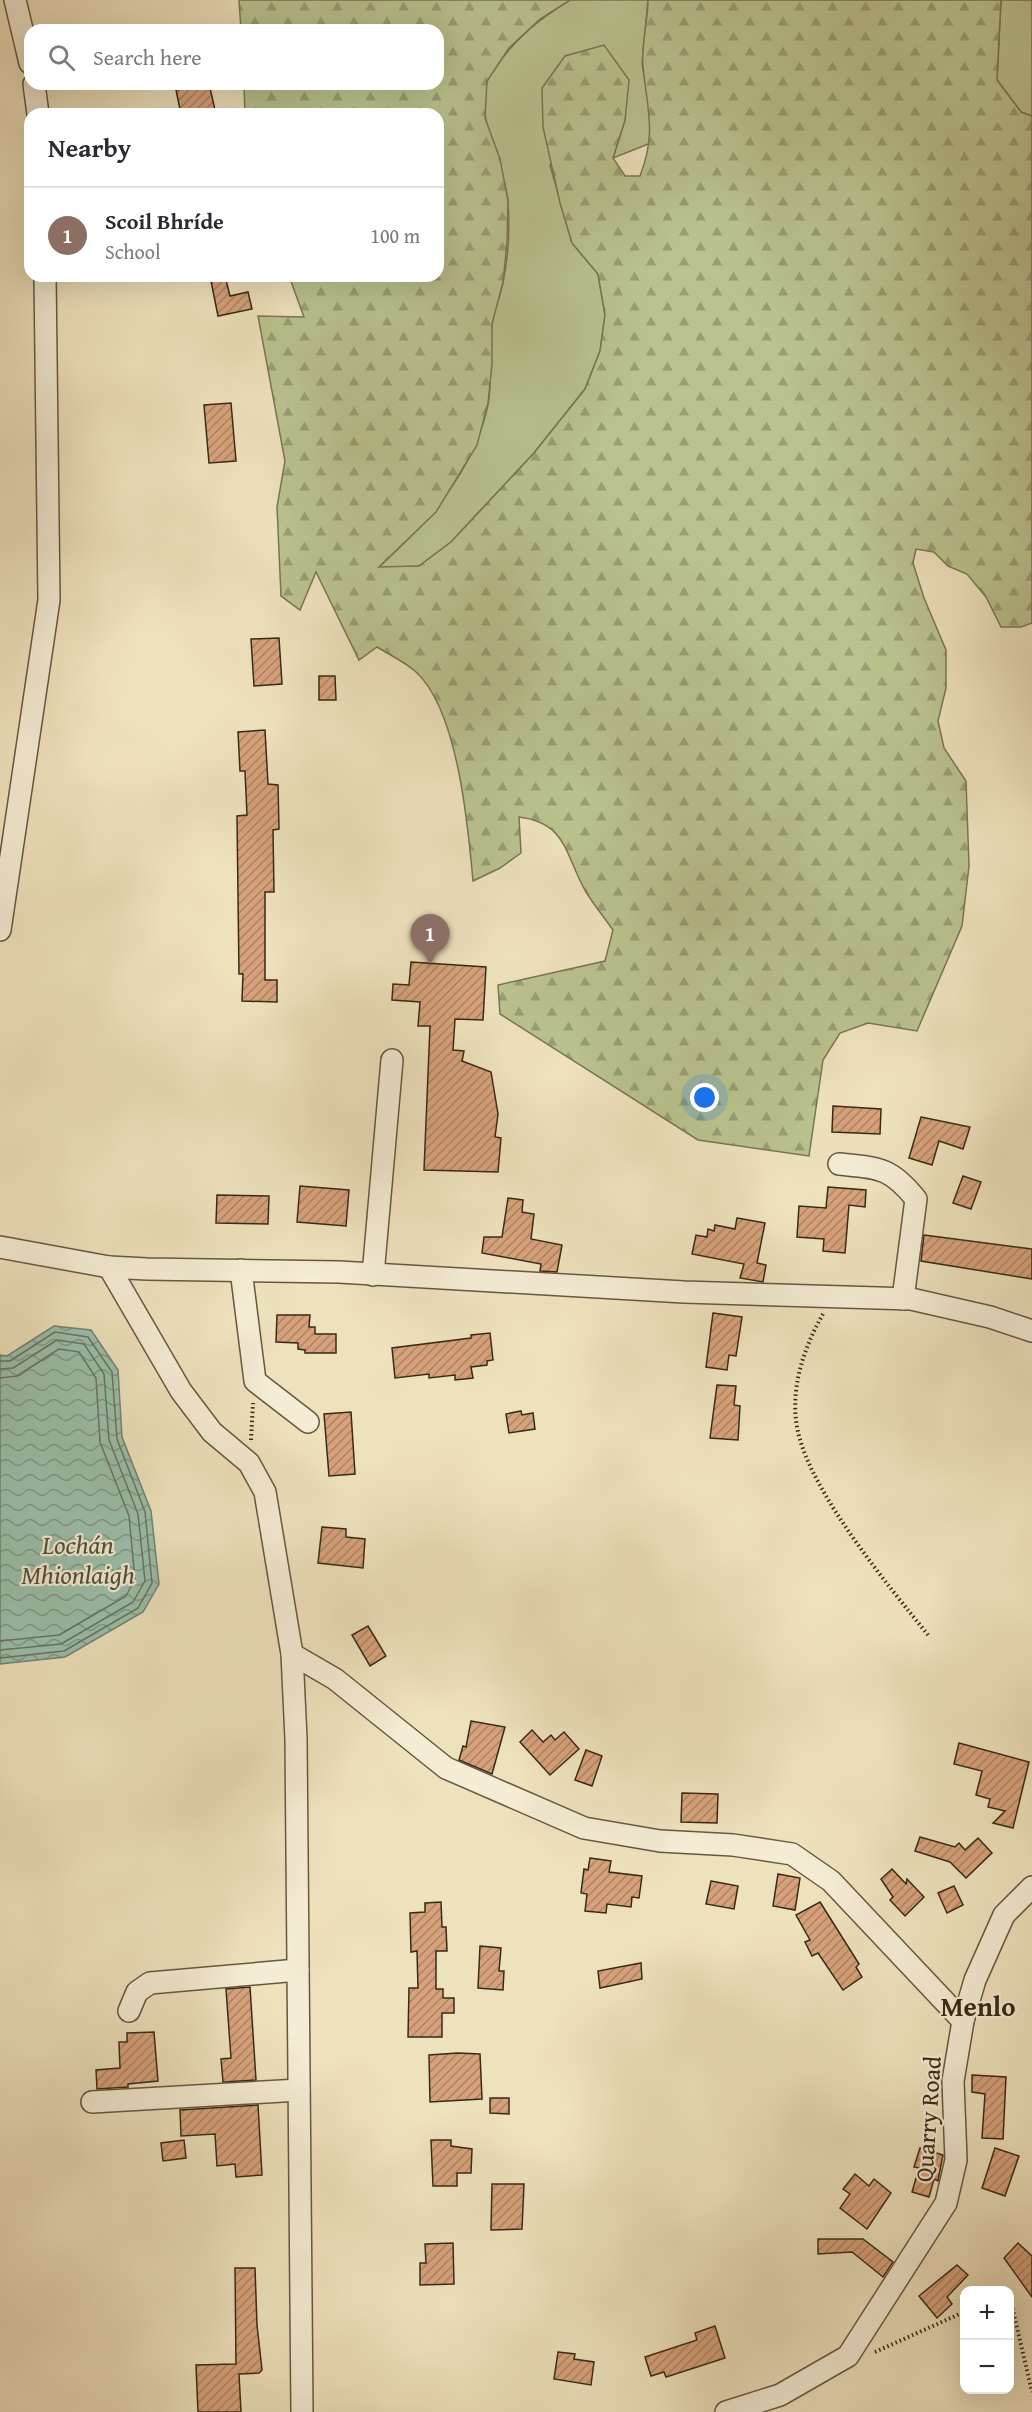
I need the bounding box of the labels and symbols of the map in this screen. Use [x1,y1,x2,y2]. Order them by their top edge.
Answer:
pin: 1 [410,914,450,964]
your location [690,1083,719,1112]
water label: Lochán Mhionlaigh [21,1525,135,1594]
district label: Menlo [940,1986,1016,2026]
street label: Quarry Road [906,2055,950,2183]

